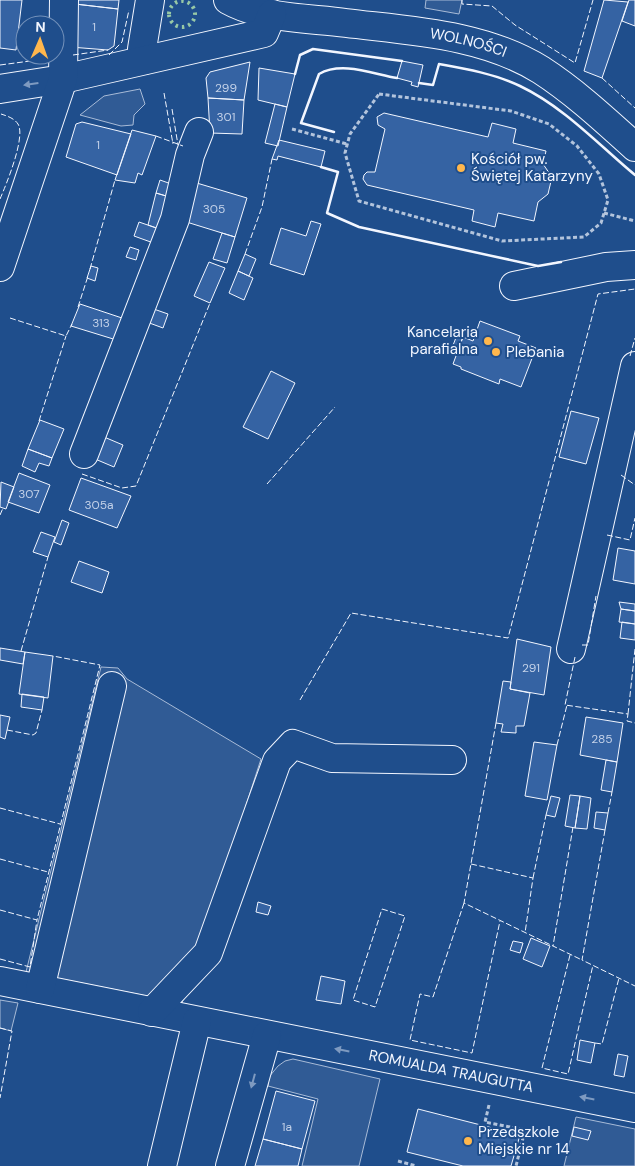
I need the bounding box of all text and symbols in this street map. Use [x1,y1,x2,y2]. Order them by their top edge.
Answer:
north arrow [15,15,65,65]
text: N [35,18,46,36]
house number: 1 [92,19,96,35]
street label: WOLNOŚCI [428,23,510,62]
one-way arrow [23,80,39,88]
house number: 299 [215,80,237,96]
house number: 301 [216,109,236,125]
house number: 1 [96,137,100,153]
place label: Kościół pw. Świętej Katarzyny [471,149,593,186]
marker: Kościół pw. Świętej Katarzyny [455,162,467,174]
house number: 305 [203,201,225,217]
house number: 313 [92,315,110,331]
place label: Kancelaria parafialna [407,322,478,359]
marker: Kancelaria parafialna [482,335,494,347]
place label: Plebania [506,342,565,362]
marker: Plebania [490,346,502,358]
house number: 307 [18,486,40,502]
house number: 305a [84,497,114,513]
house number: 291 [522,660,540,676]
house number: 285 [591,731,613,747]
one-way arrow [334,1045,350,1053]
street label: ROMUALDA TRAUGUTTA [367,1045,535,1097]
one-way arrow [248,1074,256,1089]
one-way arrow [579,1094,595,1102]
house number: 1a [282,1119,292,1135]
place label: Przedszkole Miejskie nr 14 [478,1122,570,1159]
marker: Przedszkole Miejskie nr 14 [462,1135,474,1147]

